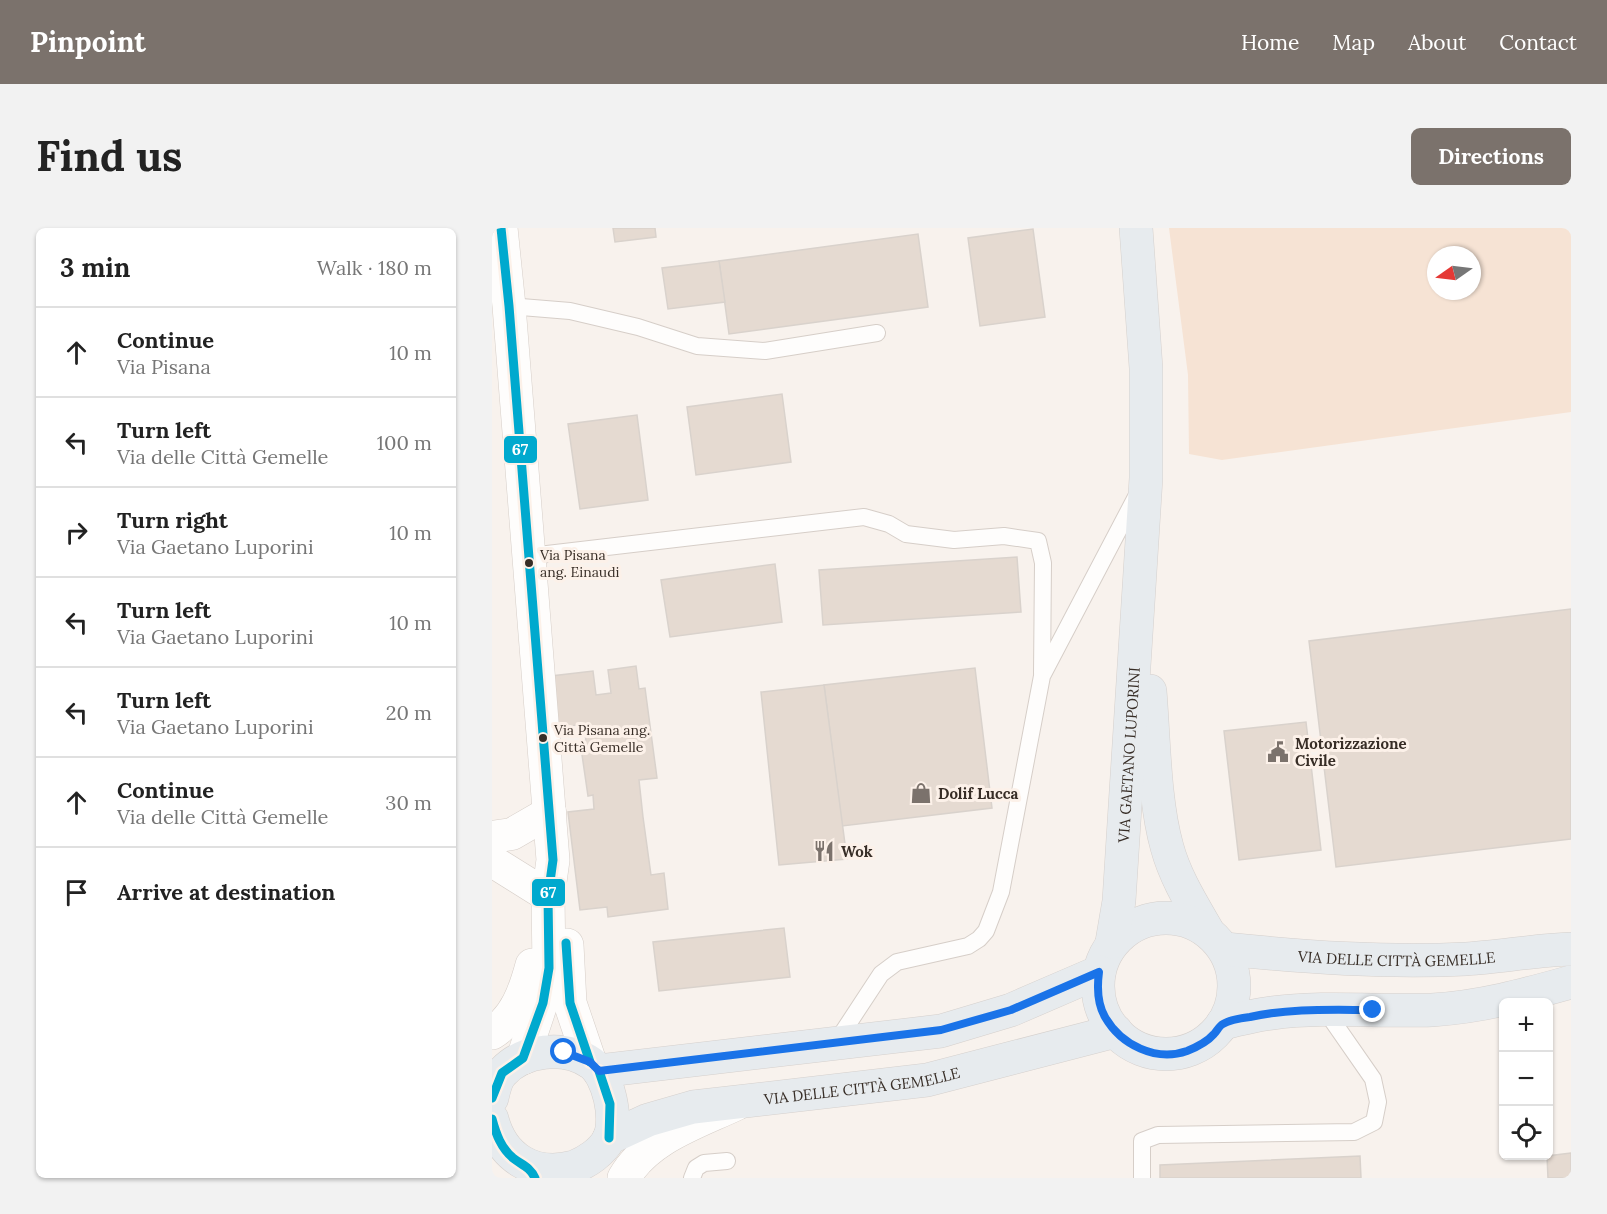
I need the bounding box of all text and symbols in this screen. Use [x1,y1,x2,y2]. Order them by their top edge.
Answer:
text: Pinpoint [30,24,146,60]
text: Home [1241,29,1299,56]
text: Map [1332,29,1375,56]
text: About [1408,29,1466,56]
text: Contact [1499,29,1577,56]
button: Directions [1411,128,1571,185]
text: Find us [36,129,182,183]
north arrow [1427,246,1481,300]
text: 3 min [60,251,130,284]
text: Walk · 180 m [317,255,432,280]
text: Continue [117,326,214,354]
icon: ahead [60,336,93,369]
text: 10 m [389,340,432,365]
text: Via Pisana [117,354,211,379]
text: Turn left [117,416,211,444]
icon: left [60,426,93,459]
text: 100 m [377,430,432,455]
line badge: 67 [503,435,538,464]
text: 67 [512,439,529,459]
text: Via delle Città Gemelle [117,444,328,469]
text: Turn right [117,506,228,534]
icon: right [60,516,93,549]
text: 10 m [389,520,432,545]
text: Via Gaetano Luporini [117,534,314,559]
place label: Via Pisana ang. Einaudi [539,546,620,581]
marker: Via Pisana ang. Einaudi [523,557,535,569]
text: Turn left [117,596,211,624]
icon: left [60,606,93,639]
text: 10 m [389,610,432,635]
text: Via Gaetano Luporini [117,624,314,649]
street label: VIA GAETANO LUPORINI [1113,667,1143,844]
text: Turn left [117,686,211,714]
icon: left [60,696,93,729]
text: 20 m [386,700,432,725]
text: Via Gaetano Luporini [117,714,314,739]
place label: Via Pisana ang. Città Gemelle [553,721,650,756]
marker: Via Pisana ang. Città Gemelle [537,732,549,744]
place label: Motorizzazione Civile [1295,734,1407,770]
public building icon: Motorizzazione Civile [1266,740,1290,764]
text: Continue [117,776,214,804]
shop icon: Dolif Lucca [909,781,933,805]
place label: Dolif Lucca [938,784,1019,803]
icon: ahead [60,786,93,819]
text: 30 m [385,790,432,815]
text: Via delle Città Gemelle [117,804,328,829]
restaurant icon: Wok [812,839,836,863]
place label: Wok [841,842,873,861]
icon: arrive [60,876,93,909]
text: Arrive at destination [117,878,335,906]
line badge: 67 [531,878,566,907]
text: 67 [540,882,557,902]
street label: VIA DELLE CITTÀ GEMELLE [1296,946,1496,970]
route end [1359,996,1385,1022]
map controls [1499,998,1553,1160]
button: + [1499,998,1553,1052]
route start [550,1038,576,1064]
button: − [1499,1052,1553,1106]
street label: VIA DELLE CITTÀ GEMELLE [762,1062,962,1108]
button: locate [1499,1106,1553,1160]

